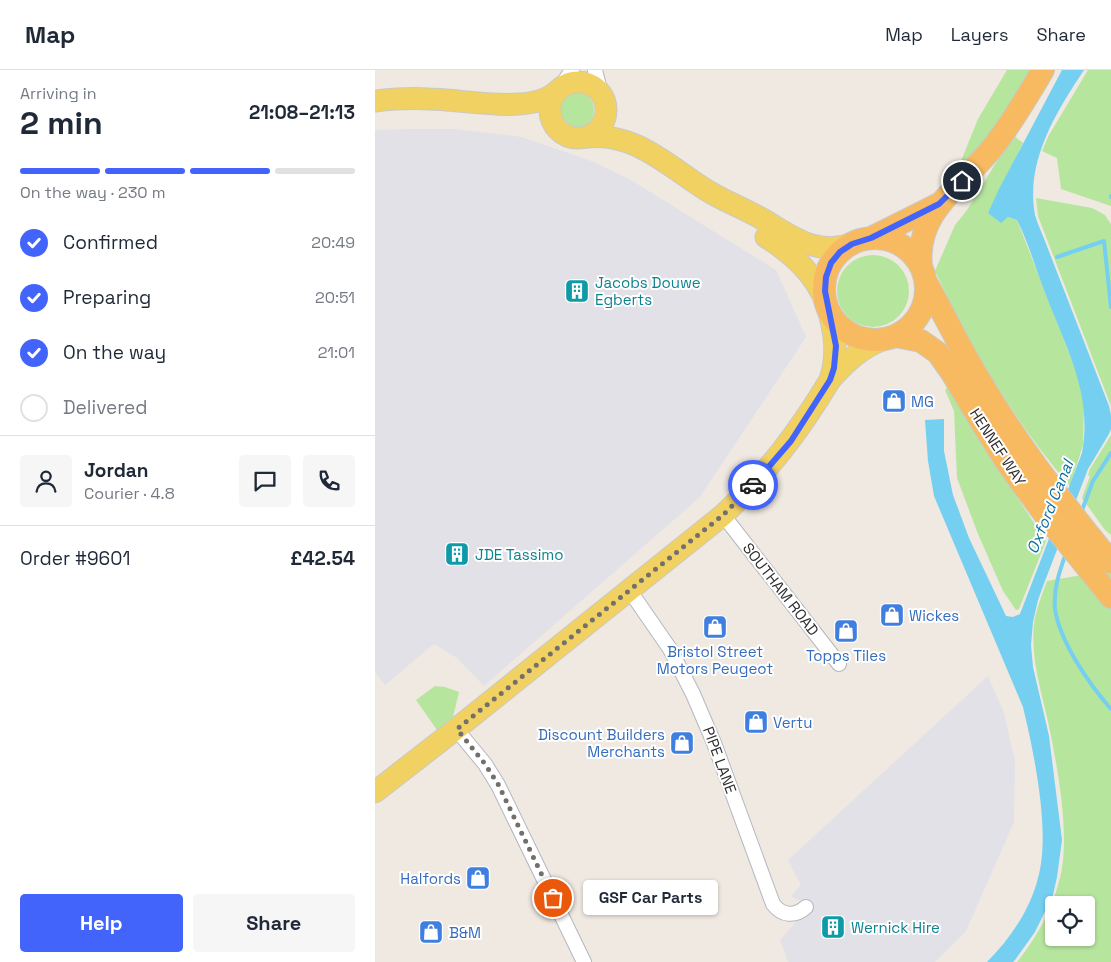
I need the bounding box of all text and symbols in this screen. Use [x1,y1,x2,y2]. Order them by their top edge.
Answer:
text: Map [25,19,75,50]
text: Map [885,23,923,46]
text: Layers [951,23,1008,46]
text: Share [1036,23,1086,46]
text: Arriving in [20,83,97,104]
text: 21:08–21:13 [249,100,355,125]
text: 2 min [20,103,103,143]
pin [941,160,983,202]
icon: home [948,167,976,195]
text: On the way · 230 m [20,182,165,203]
icon: check [20,229,48,257]
text: Confirmed [63,230,158,255]
text: 20:49 [311,232,355,253]
place label: Jacobs Douwe Egberts [595,273,701,309]
building icon: Jacobs Douwe Egberts [564,278,590,304]
icon: check [20,284,48,312]
text: Preparing [63,285,151,310]
text: 20:51 [315,287,355,308]
icon: check [20,339,48,367]
text: On the way [63,340,166,365]
text: 21:01 [318,342,355,363]
shop icon: MG [881,388,907,414]
place label: MG [911,392,934,411]
text: Delivered [63,395,148,420]
street label: HENNEF WAY [966,405,1030,489]
button: person [20,455,72,507]
button: chat [239,455,291,507]
button: phone [303,455,355,507]
water label: Oxford Canal [1022,455,1079,557]
text: Jordan [84,458,149,483]
courier [728,460,778,510]
icon: car [739,471,767,499]
text: Courier · 4.8 [84,483,175,504]
street label: SOUTHAM ROAD [739,539,823,639]
building icon: JDE Tassimo [444,541,470,567]
place label: JDE Tassimo [475,545,564,564]
text: Order #9601 [20,546,130,571]
text: £42.54 [290,546,355,571]
shop icon: Wickes [879,602,905,628]
place label: Wickes [909,606,959,625]
shop icon: Bristol Street Motors Peugeot [702,614,728,640]
shop icon: Topps Tiles [833,618,859,644]
place label: Bristol Street Motors Peugeot [657,642,773,678]
place label: Topps Tiles [806,646,886,665]
shop icon: Vertu [743,709,769,735]
place label: Vertu [773,713,812,732]
street label: PIPE LANE [699,724,741,796]
place label: Discount Builders Merchants [538,725,665,761]
shop icon: Discount Builders Merchants [669,730,695,756]
shop icon: Halfords [465,865,491,891]
place label: Halfords [400,869,461,888]
pin [532,877,574,919]
callout: GSF Car Parts [583,880,718,916]
icon: bag [539,884,567,912]
text: GSF Car Parts [599,887,702,908]
button: Help [20,894,183,952]
button: Share [193,894,355,952]
map controls [1045,896,1095,946]
button: locate [1045,896,1095,946]
building icon: Wernick Hire [820,914,846,940]
place label: Wernick Hire [851,918,940,937]
shop icon: B&M [418,919,444,945]
place label: B&M [449,923,481,942]

